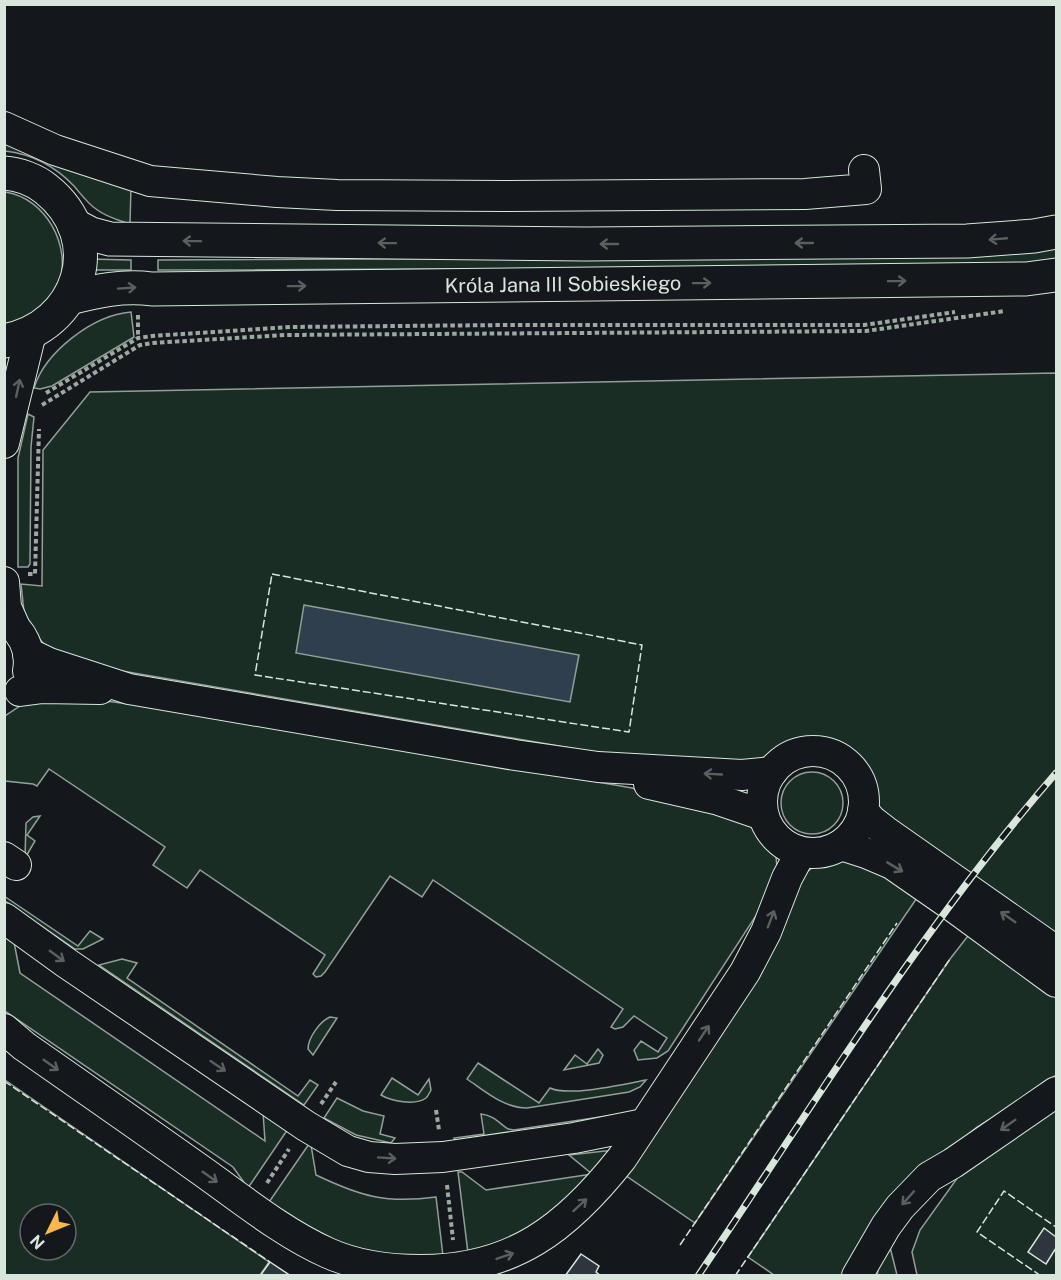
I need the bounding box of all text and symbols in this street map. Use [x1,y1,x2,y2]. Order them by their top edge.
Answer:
one-way arrow [989,234,1009,245]
one-way arrow [182,235,202,247]
one-way arrow [377,237,397,249]
one-way arrow [794,237,814,249]
one-way arrow [599,238,619,250]
street label: Króla Jana III Sobieskiego [445,271,681,298]
one-way arrow [886,275,906,287]
one-way arrow [691,277,711,289]
one-way arrow [286,281,306,292]
one-way arrow [116,282,136,293]
one-way arrow [13,379,24,399]
one-way arrow [704,768,724,779]
one-way arrow [886,861,903,873]
one-way arrow [766,911,777,929]
one-way arrow [1001,911,1017,923]
one-way arrow [48,950,64,962]
one-way arrow [698,1025,710,1042]
one-way arrow [42,1059,58,1071]
one-way arrow [209,1060,226,1072]
one-way arrow [1000,1119,1016,1131]
one-way arrow [376,1153,396,1164]
one-way arrow [202,1171,218,1183]
one-way arrow [901,1190,915,1205]
one-way arrow [573,1198,588,1212]
north arrow [18,1202,78,1262]
text: N [26,1231,49,1253]
one-way arrow [495,1250,513,1261]

